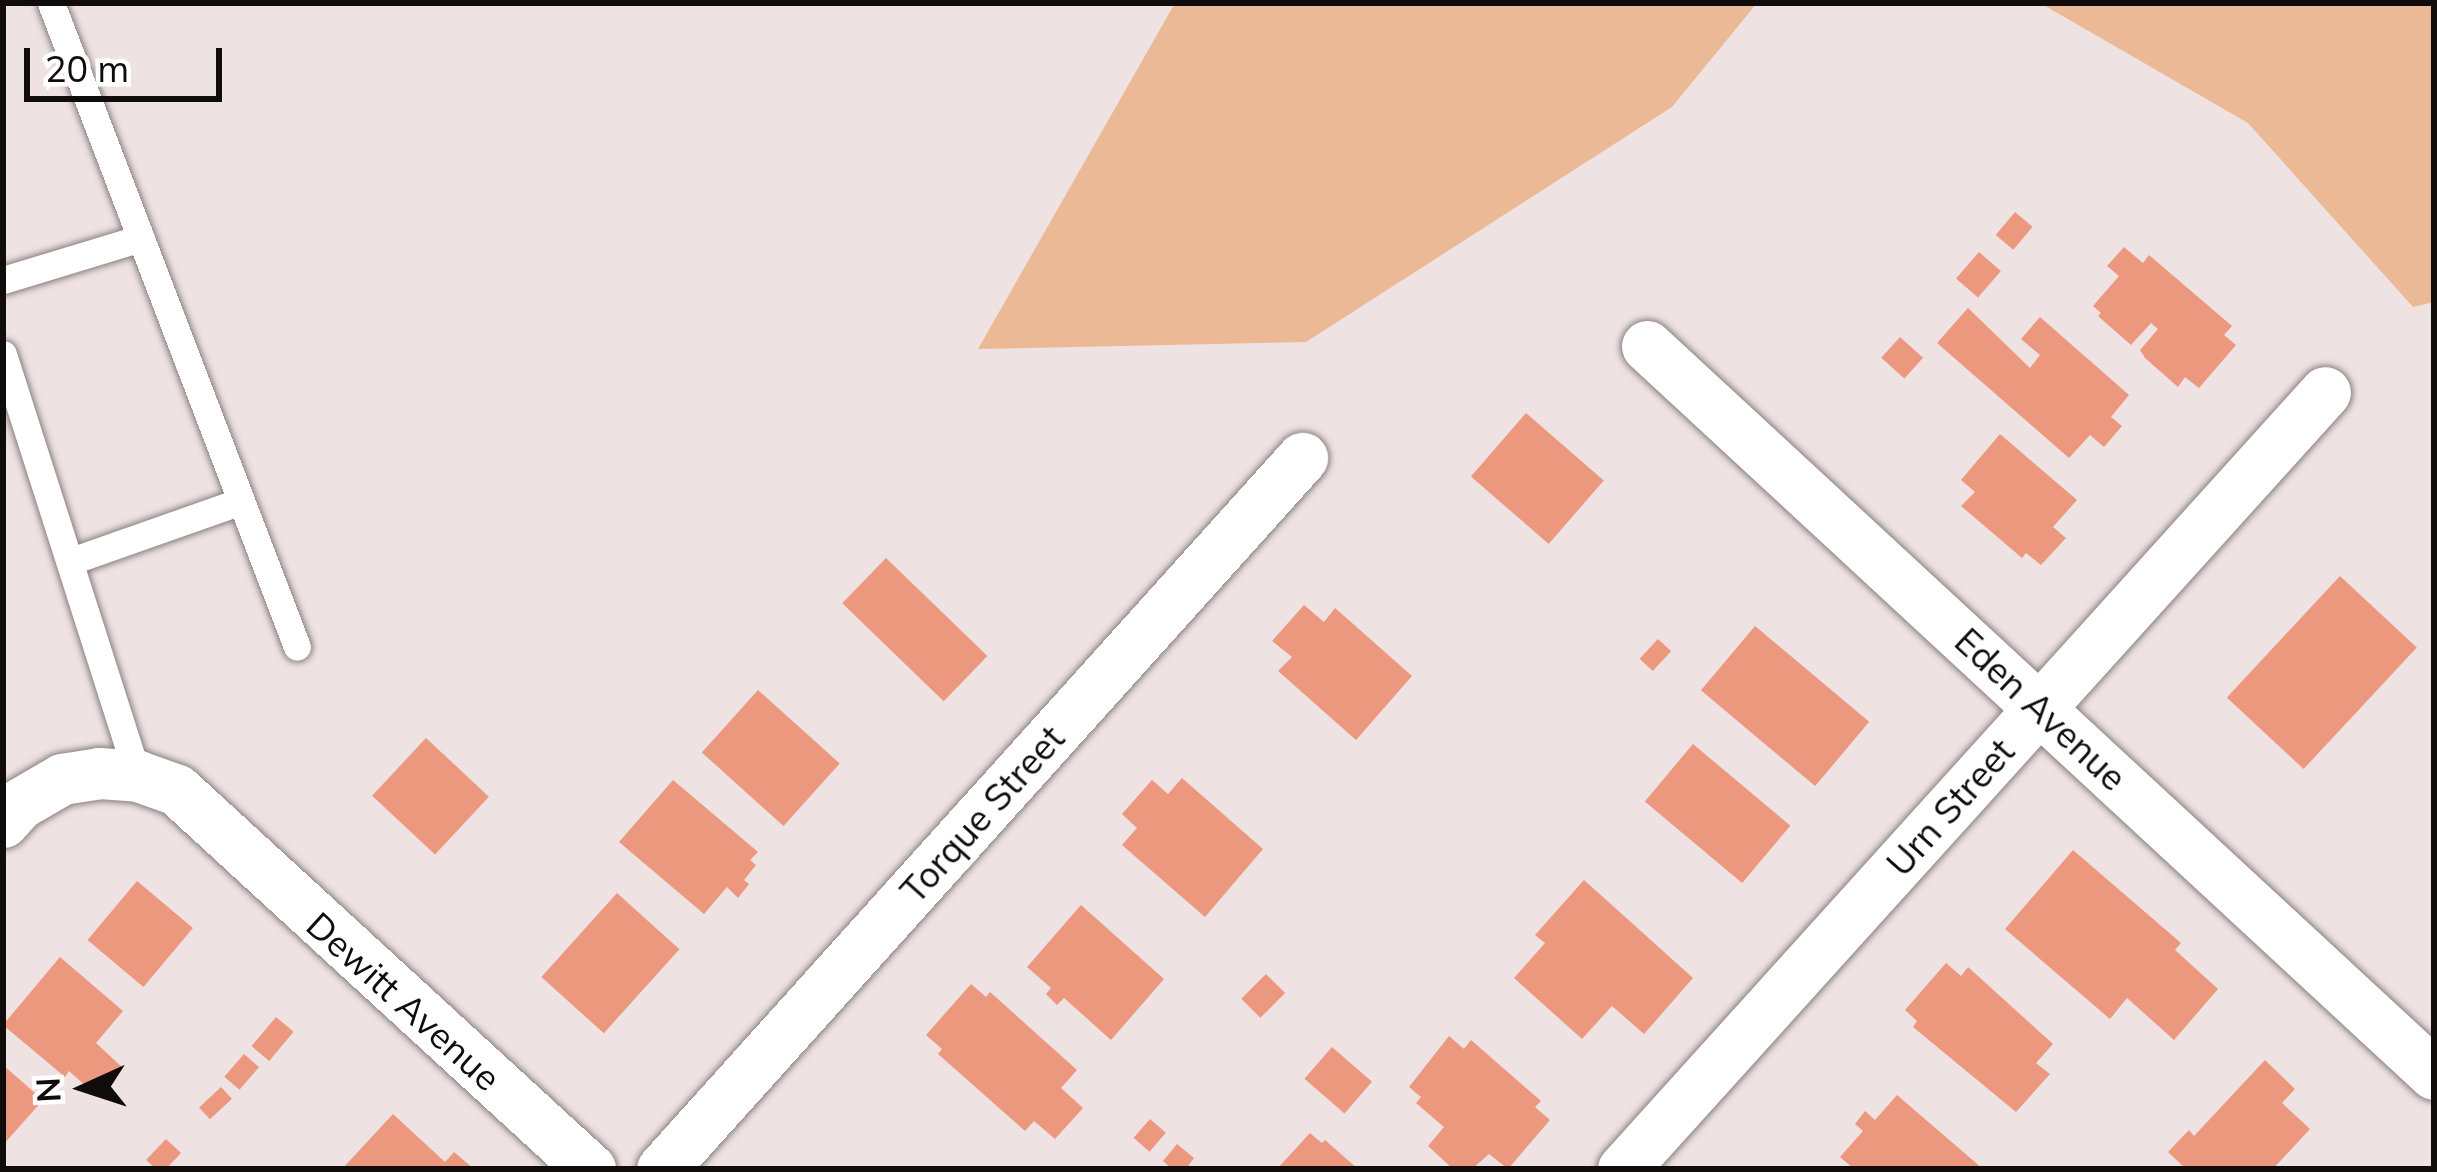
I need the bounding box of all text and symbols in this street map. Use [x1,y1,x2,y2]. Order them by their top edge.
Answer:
scale bar [30,24,228,98]
text: 20 m [45,46,129,91]
street label: Eden Avenue [1947,619,2135,799]
street label: Torque Street [891,717,1073,911]
street label: Urn Street [1877,730,2023,884]
street label: Dewitt Avenue [298,903,510,1099]
north arrow [24,1028,144,1148]
text: N [26,1076,69,1103]

